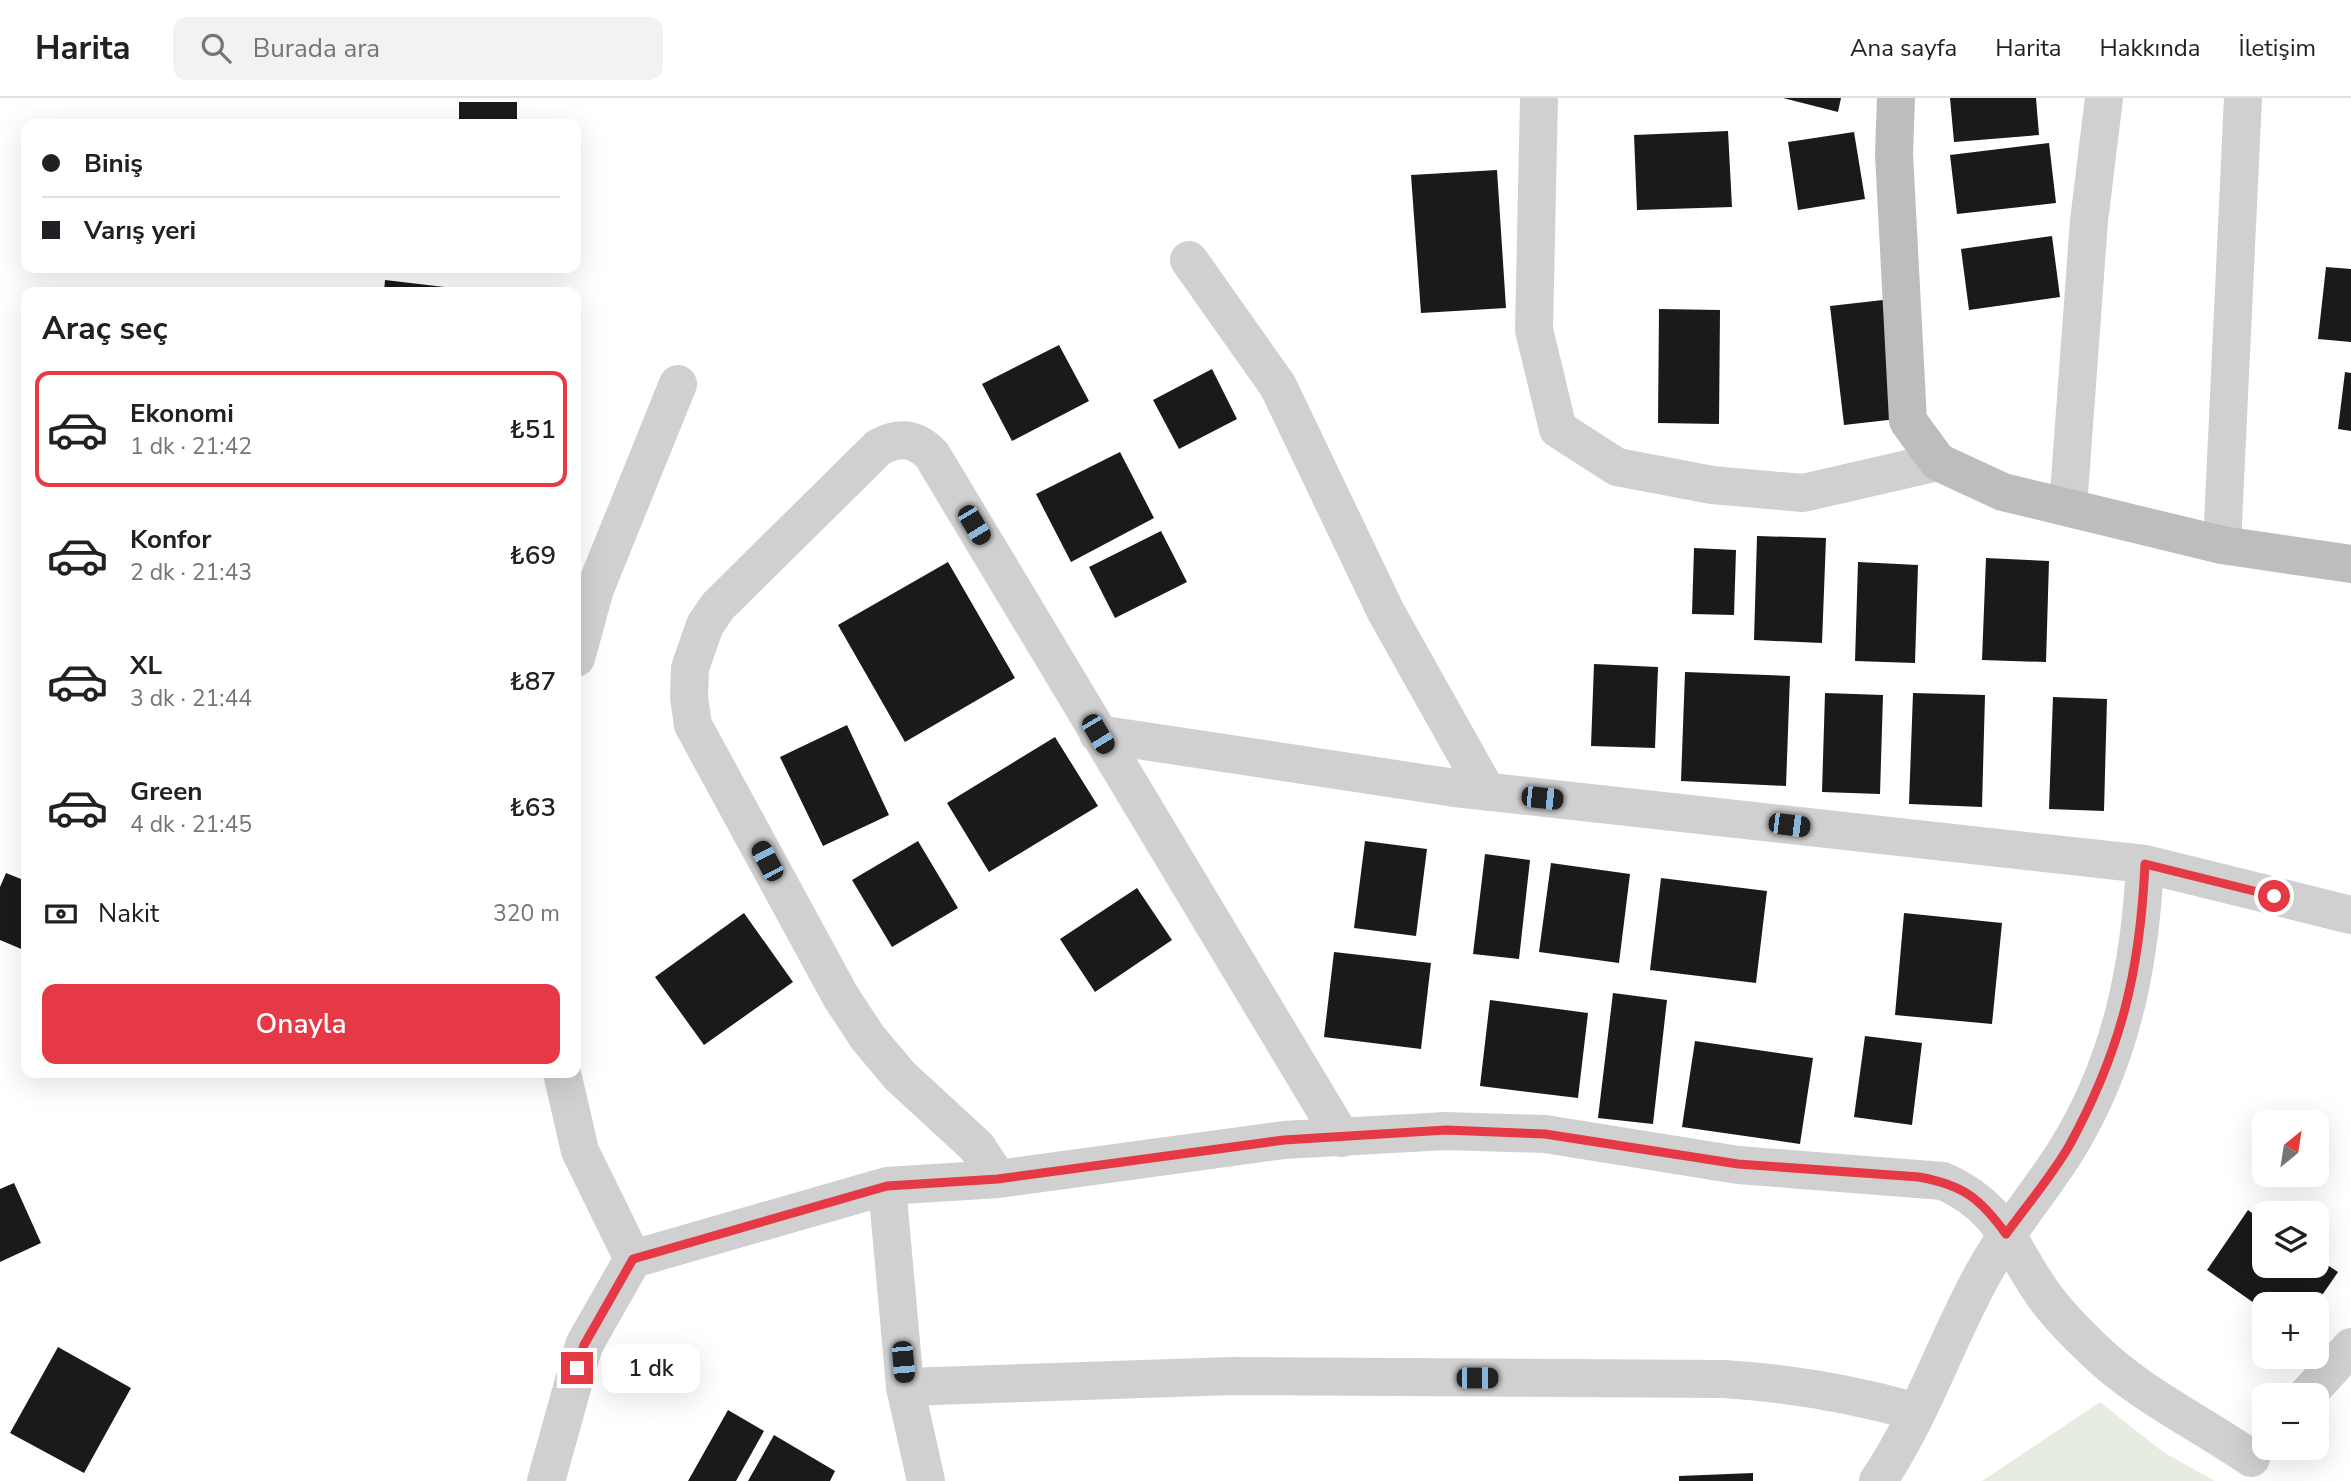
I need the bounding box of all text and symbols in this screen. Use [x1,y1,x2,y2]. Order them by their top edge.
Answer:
search box [173,17,663,80]
text: Harita [35,26,131,71]
icon: search [197,29,235,67]
text: Burada ara [253,31,380,66]
text: Ana sayfa [1850,32,1957,64]
text: Harita [1995,32,2062,64]
text: Hakkında [2100,32,2200,64]
text: İletişim [2238,32,2316,64]
text: Biniş [84,146,143,181]
text: Varış yeri [84,213,196,248]
text: Araç seç [42,307,168,350]
text: Ekonomi [130,396,234,431]
icon: car [46,398,109,461]
text: ₺51 [509,412,556,447]
text: 1 dk · 21:42 [130,431,252,462]
car [955,502,994,548]
text: Konfor [130,522,211,557]
icon: car [46,524,109,587]
text: ₺69 [509,538,556,573]
text: 2 dk · 21:43 [130,557,252,588]
text: XL [130,648,162,683]
icon: car [46,650,109,713]
text: ₺87 [509,664,556,699]
text: 3 dk · 21:44 [130,683,252,714]
car [1079,711,1118,757]
text: Green [130,774,203,809]
icon: car [46,776,109,839]
car [1521,785,1564,811]
text: ₺63 [509,790,556,825]
text: 4 dk · 21:45 [130,809,252,840]
car [1767,812,1812,838]
car [748,838,787,884]
route start [2258,880,2290,912]
icon: cash [42,895,80,933]
text: Nakit [98,896,159,931]
text: 320 m [493,898,560,929]
button: Onayla [42,984,560,1064]
north arrow [2252,1110,2329,1186]
map controls [2252,1110,2329,1460]
button: layers [2252,1201,2329,1278]
button: + [2252,1292,2329,1369]
car [891,1340,916,1384]
callout: 1 dk [602,1344,700,1392]
route end [561,1352,593,1384]
text: 1 dk [628,1353,674,1384]
car [1457,1368,1499,1389]
button: − [2252,1383,2329,1460]

